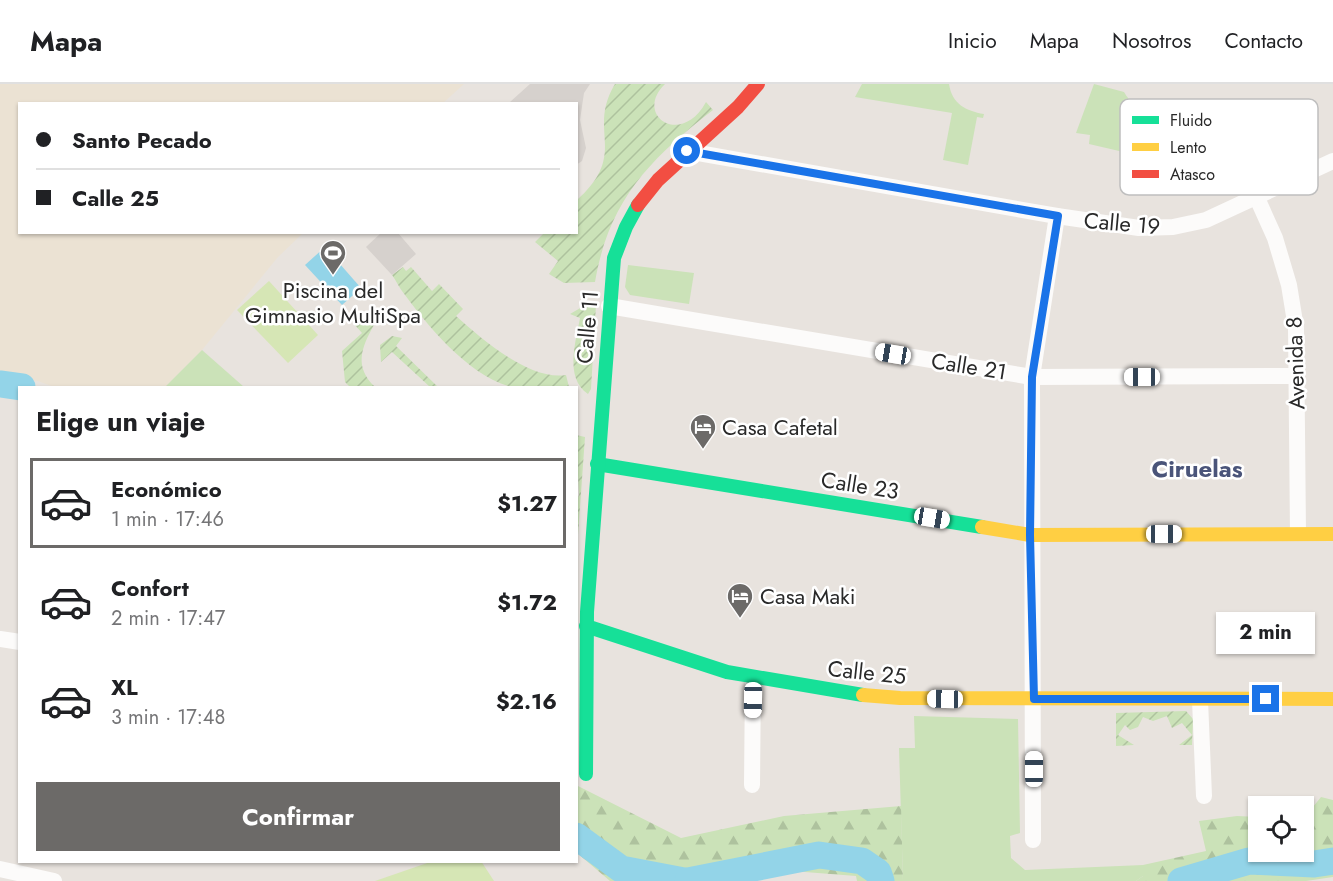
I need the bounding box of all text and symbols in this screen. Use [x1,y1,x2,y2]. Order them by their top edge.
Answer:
text: Mapa [30,21,102,62]
text: Inicio [948,26,997,56]
text: Mapa [1030,26,1079,56]
text: Nosotros [1112,26,1191,56]
text: Contacto [1224,26,1303,56]
legend [1120,99,1318,195]
text: Fluido [1170,109,1212,132]
text: Santo Pecado [72,124,212,156]
text: Lento [1170,136,1207,159]
route start [673,137,700,164]
text: Atasco [1170,163,1215,186]
text: Calle 25 [72,182,159,214]
street label: Calle 19 [1083,204,1161,242]
sports icon: Piscina del Gimnasio MultiSpa [318,238,348,276]
place label: Piscina del Gimnasio MultiSpa [245,274,421,331]
street label: Calle 11 [568,289,606,365]
street label: Avenida 8 [1277,316,1313,410]
car [874,342,912,366]
street label: Calle 21 [929,344,1009,388]
car [1124,368,1160,386]
text: Elige un viaje [36,402,205,441]
place label: Casa Cafetal [722,411,838,443]
hotel icon: Casa Cafetal [688,412,718,450]
district label: Ciruelas [1151,451,1243,486]
street label: Calle 23 [819,463,901,507]
text: Económico [111,473,222,505]
icon: car [39,476,93,530]
text: $1.27 [497,487,557,519]
text: 1 min · 17:46 [111,505,224,534]
car [913,506,951,530]
car [1146,525,1182,543]
text: Confort [111,572,189,604]
icon: car [39,575,93,629]
place label: Casa Maki [760,580,856,612]
hotel icon: Casa Maki [725,581,755,619]
text: $1.72 [497,586,557,618]
text: 2 min · 17:47 [111,604,225,633]
callout: 2 min [1216,612,1316,654]
text: 2 min [1239,618,1292,647]
street label: Calle 25 [826,652,908,692]
text: XL [111,671,138,703]
icon: car [39,674,93,728]
car [744,682,762,718]
text: $2.16 [496,685,557,717]
route end [1252,685,1279,712]
car [927,690,963,708]
text: 3 min · 17:48 [111,703,225,732]
car [1025,751,1043,787]
button: Confirmar [36,782,560,851]
map controls [1248,796,1314,862]
button: locate [1248,796,1314,862]

